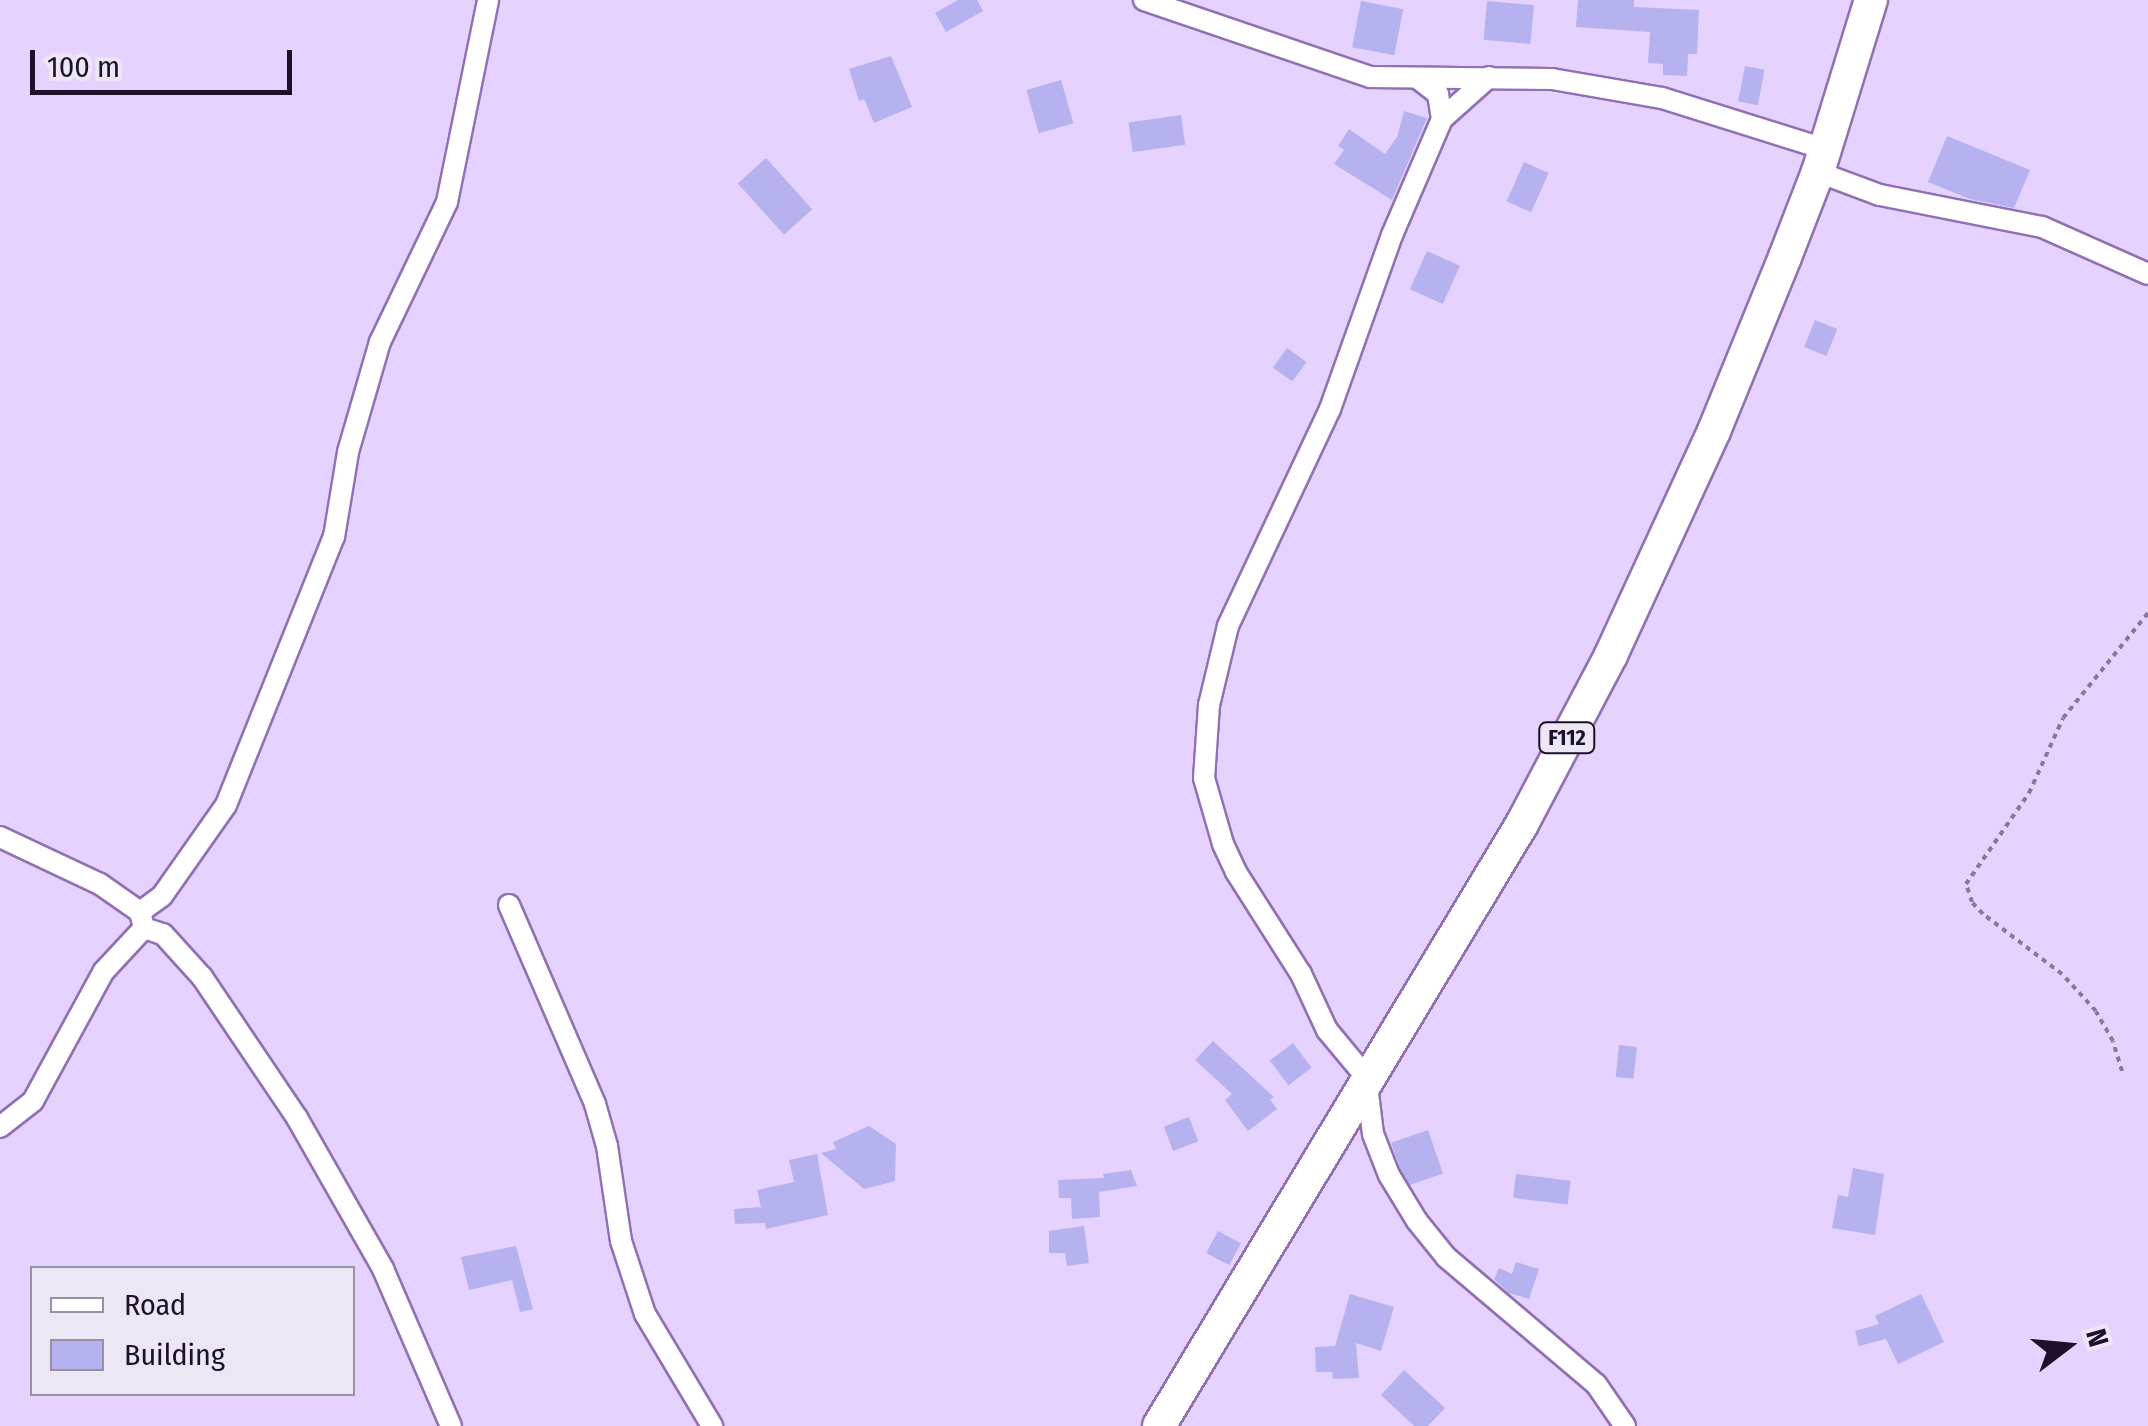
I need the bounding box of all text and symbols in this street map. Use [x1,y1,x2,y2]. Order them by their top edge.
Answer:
scale bar [35,30,298,92]
text: 100 m [47,49,120,85]
road number: F112 [1537,721,1597,755]
legend [30,1266,355,1396]
text: Road [124,1287,186,1323]
north arrow [2018,1296,2118,1396]
text: N [2079,1325,2115,1350]
text: Building [124,1337,225,1373]

